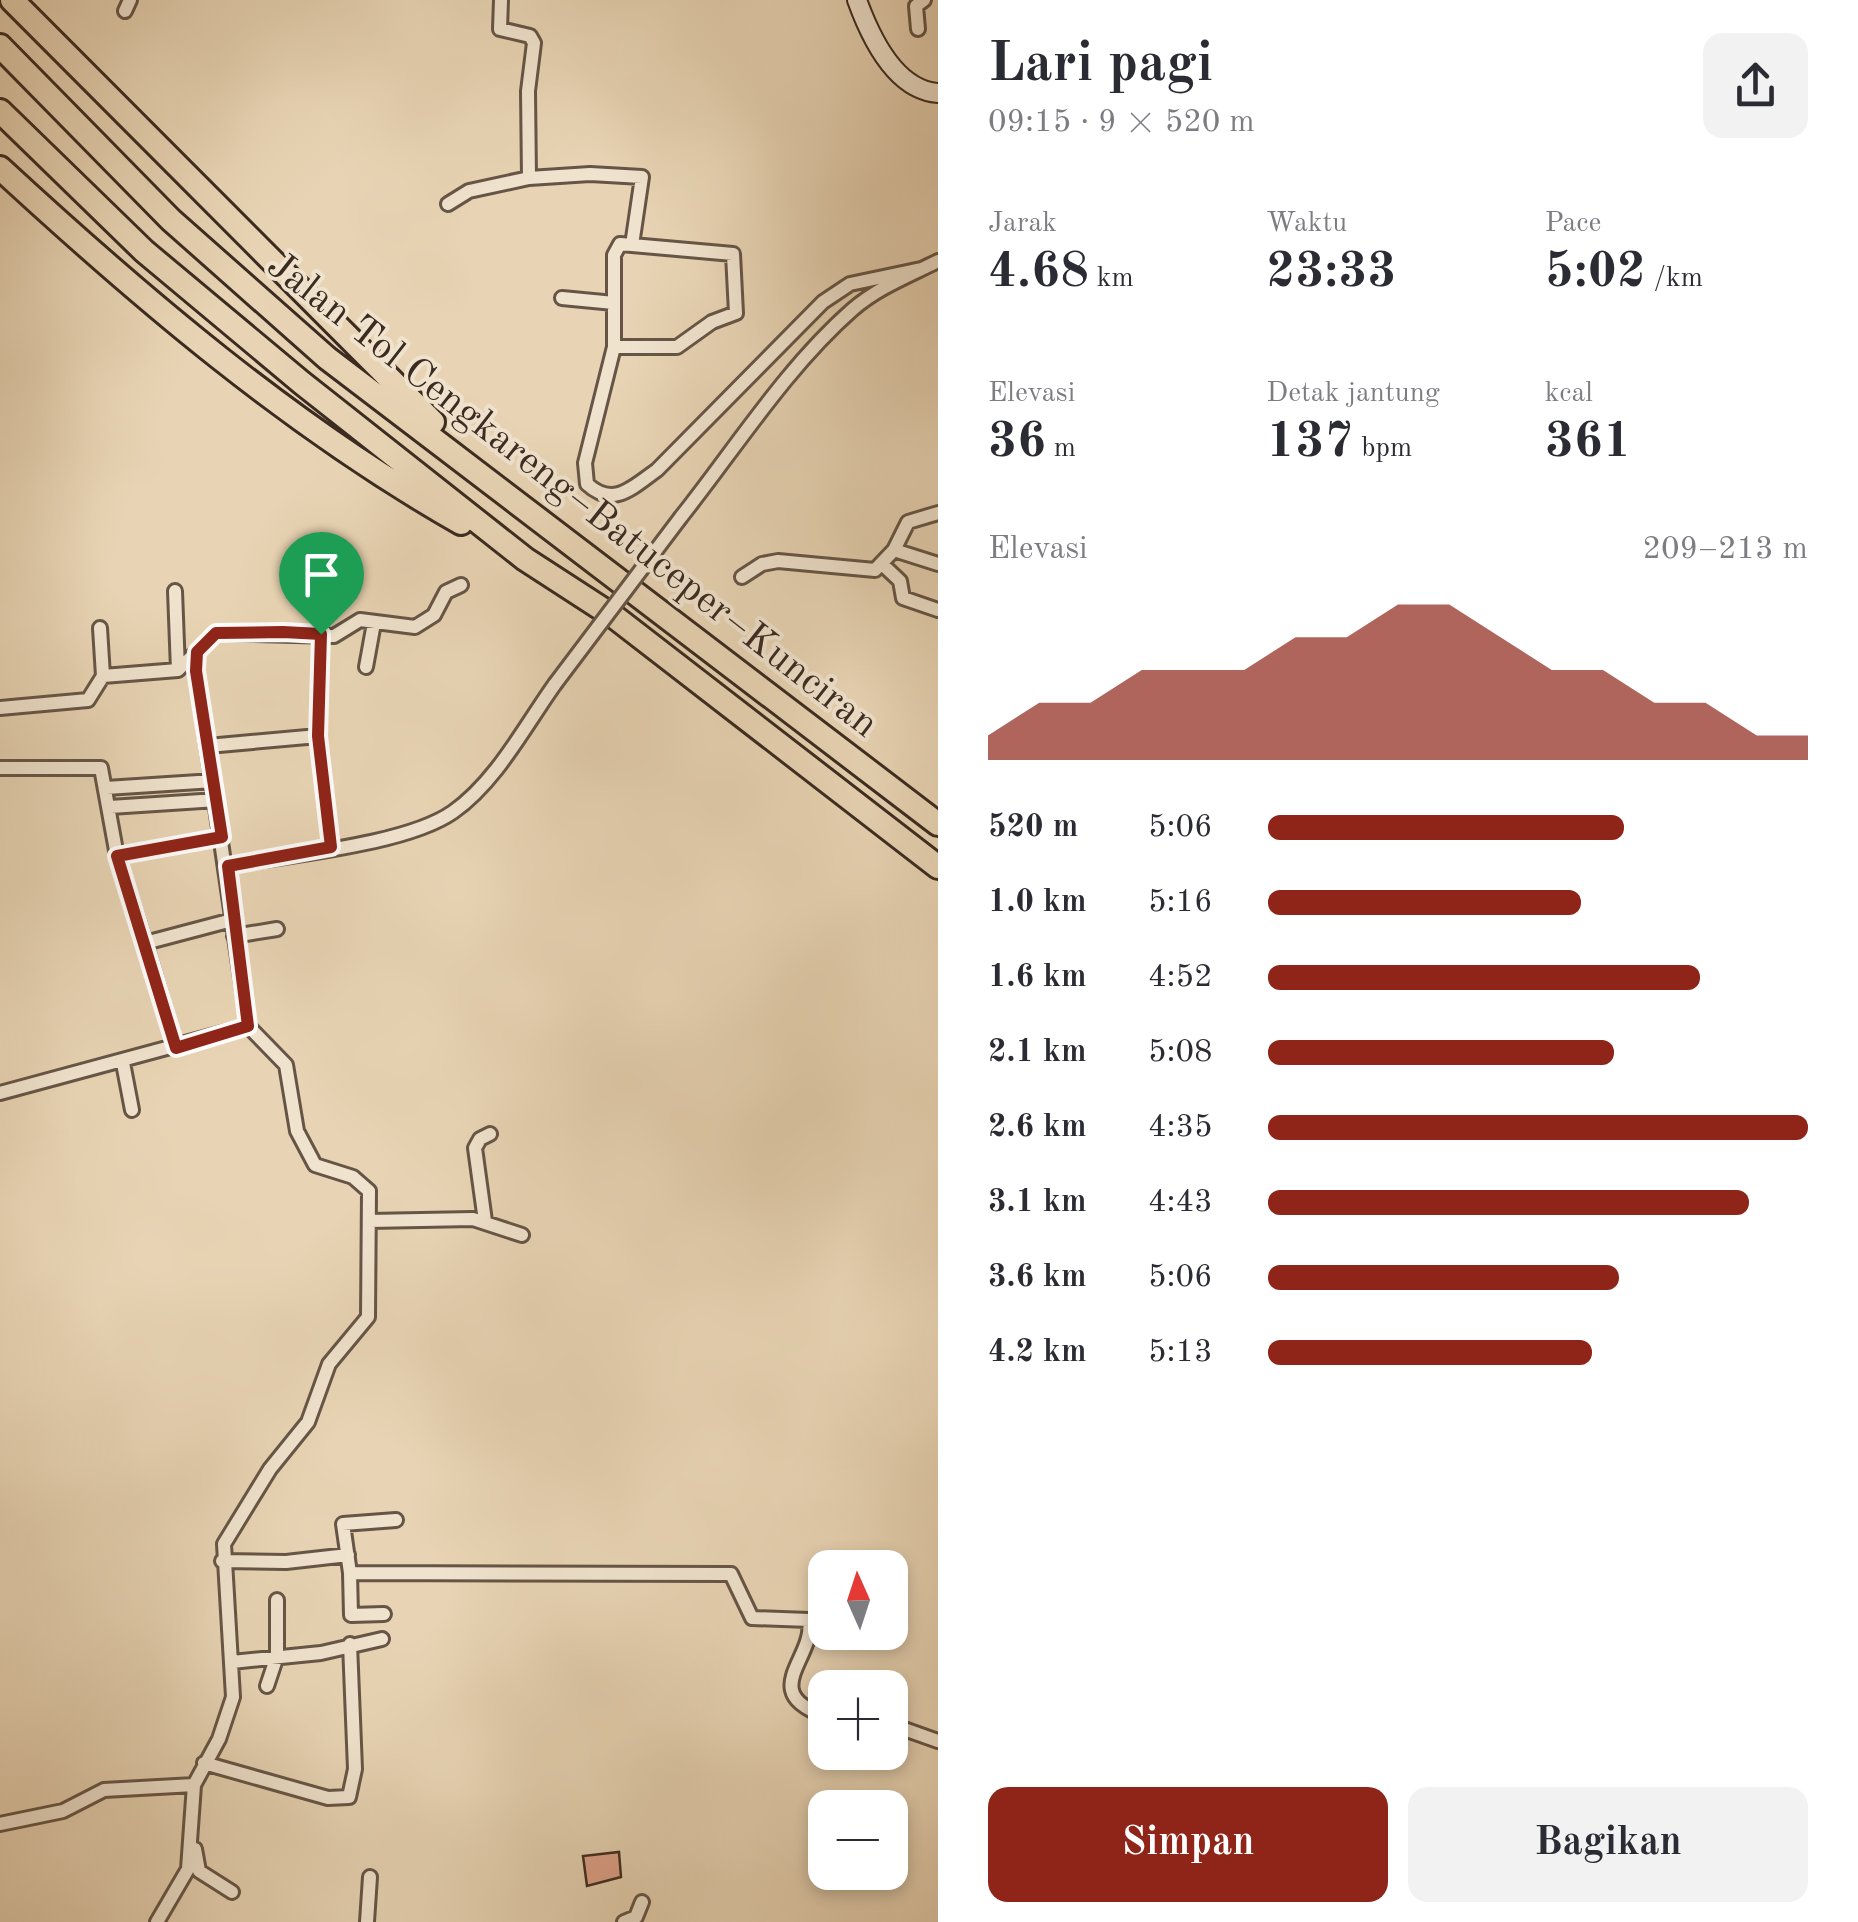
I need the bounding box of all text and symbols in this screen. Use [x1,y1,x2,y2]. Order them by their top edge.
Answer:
button: share [1703,33,1808,138]
text: Lari pagi [988,38,1213,93]
text: 09:15 · 9 × 520 m [988,107,1255,139]
text: Jarak [988,210,1057,238]
text: Waktu [1266,210,1347,238]
text: Pace [1545,210,1601,238]
street label: Jalan Tol Cengkareng–Batuceper–Kunciran [259,246,884,747]
text: 4.68 [988,248,1089,298]
text: 23:33 [1266,248,1396,298]
text: 5:02 [1545,248,1646,298]
text: km [1089,265,1134,293]
text: /km [1646,265,1703,293]
text: Elevasi [988,380,1075,408]
text: Detak jantung [1266,380,1440,408]
text: kcal [1545,380,1593,408]
text: 36 [988,418,1046,468]
text: 137 [1266,418,1353,468]
text: 361 [1545,418,1632,468]
text: m [1046,435,1076,463]
text: bpm [1353,435,1412,463]
pin [279,532,364,635]
text: Elevasi [988,534,1088,566]
text: 209–213 m [1642,534,1808,566]
icon: arrive [294,547,349,602]
text: 520 m [988,812,1078,844]
text: 5:06 [1148,812,1213,844]
text: 1.0 km [988,887,1087,919]
text: 5:16 [1148,887,1213,919]
text: 1.6 km [988,962,1087,994]
text: 4:52 [1148,962,1213,994]
text: 2.1 km [988,1037,1087,1069]
text: 5:08 [1148,1037,1213,1069]
text: 2.6 km [988,1112,1087,1144]
text: 4:35 [1148,1112,1213,1144]
text: 3.1 km [988,1187,1087,1219]
text: 4:43 [1148,1187,1213,1219]
text: 3.6 km [988,1262,1087,1294]
text: 5:06 [1148,1262,1213,1294]
text: 4.2 km [988,1337,1087,1369]
text: 5:13 [1148,1337,1213,1369]
north arrow [808,1550,908,1650]
map controls [808,1550,908,1890]
button: + [808,1670,908,1770]
button: Simpan [988,1787,1388,1902]
button: Bagikan [1408,1787,1808,1902]
button: − [808,1790,908,1890]

